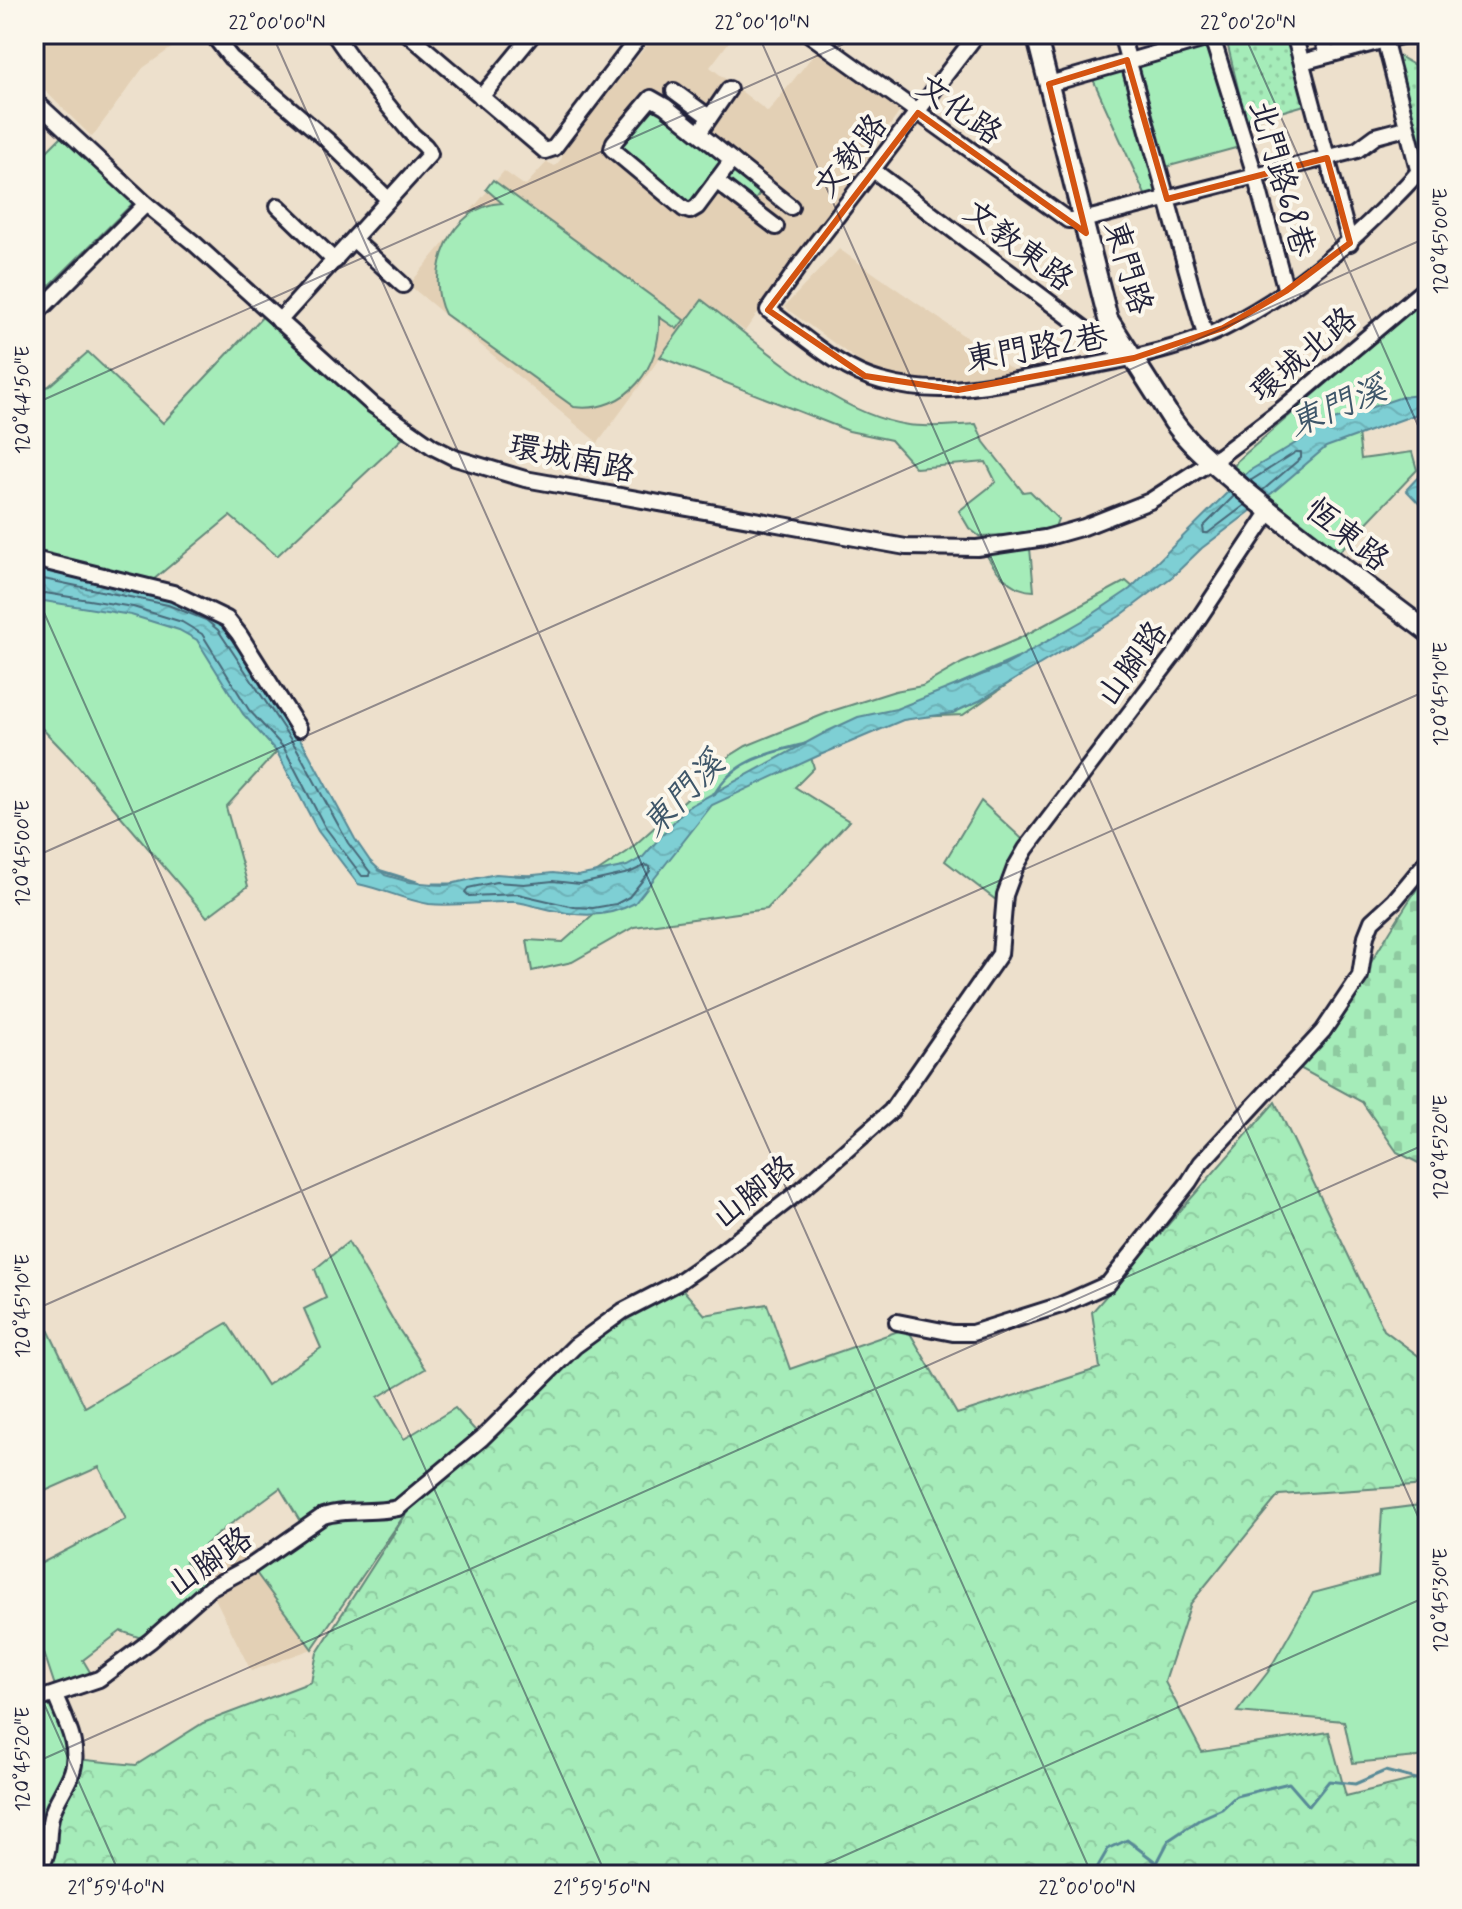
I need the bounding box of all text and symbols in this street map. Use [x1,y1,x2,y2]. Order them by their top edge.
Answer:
text: 22°00'00"N [228,10,326,37]
text: 22°00'10"N [715,10,809,37]
text: 22°00'20"N [1200,10,1296,37]
street label: 文化路 [907,66,1010,155]
street label: 北門路68巷 [1239,95,1324,262]
street label: 文教路 [805,105,898,207]
text: 120°45'00"E [1428,188,1455,294]
street label: 文教東路 [954,191,1082,302]
street label: 東門路 [1093,216,1161,320]
street label: 環城北路 [1242,298,1367,413]
street label: 東門路2巷 [962,316,1111,382]
text: 120°44'50"E [10,346,37,454]
water label: 東門溪 [1282,366,1396,448]
street label: 環城南路 [505,425,639,493]
street label: 恆東路 [1296,489,1398,582]
street label: 山腳路 [1087,613,1178,715]
text: 120°45'10"E [1428,642,1455,746]
water label: 東門溪 [632,741,737,847]
text: 120°45'00"E [10,800,37,906]
text: 120°45'20"E [1428,1094,1455,1200]
street label: 山腳路 [703,1146,805,1239]
text: 120°45'10"E [10,1254,37,1358]
street label: 山腳路 [159,1518,262,1607]
text: 120°45'30"E [1428,1548,1455,1652]
text: 120°45'20"E [10,1706,37,1812]
text: 21°59'40"N [68,1875,165,1902]
text: 21°59'50"N [553,1875,651,1902]
text: 22°00'00"N [1038,1875,1136,1902]

